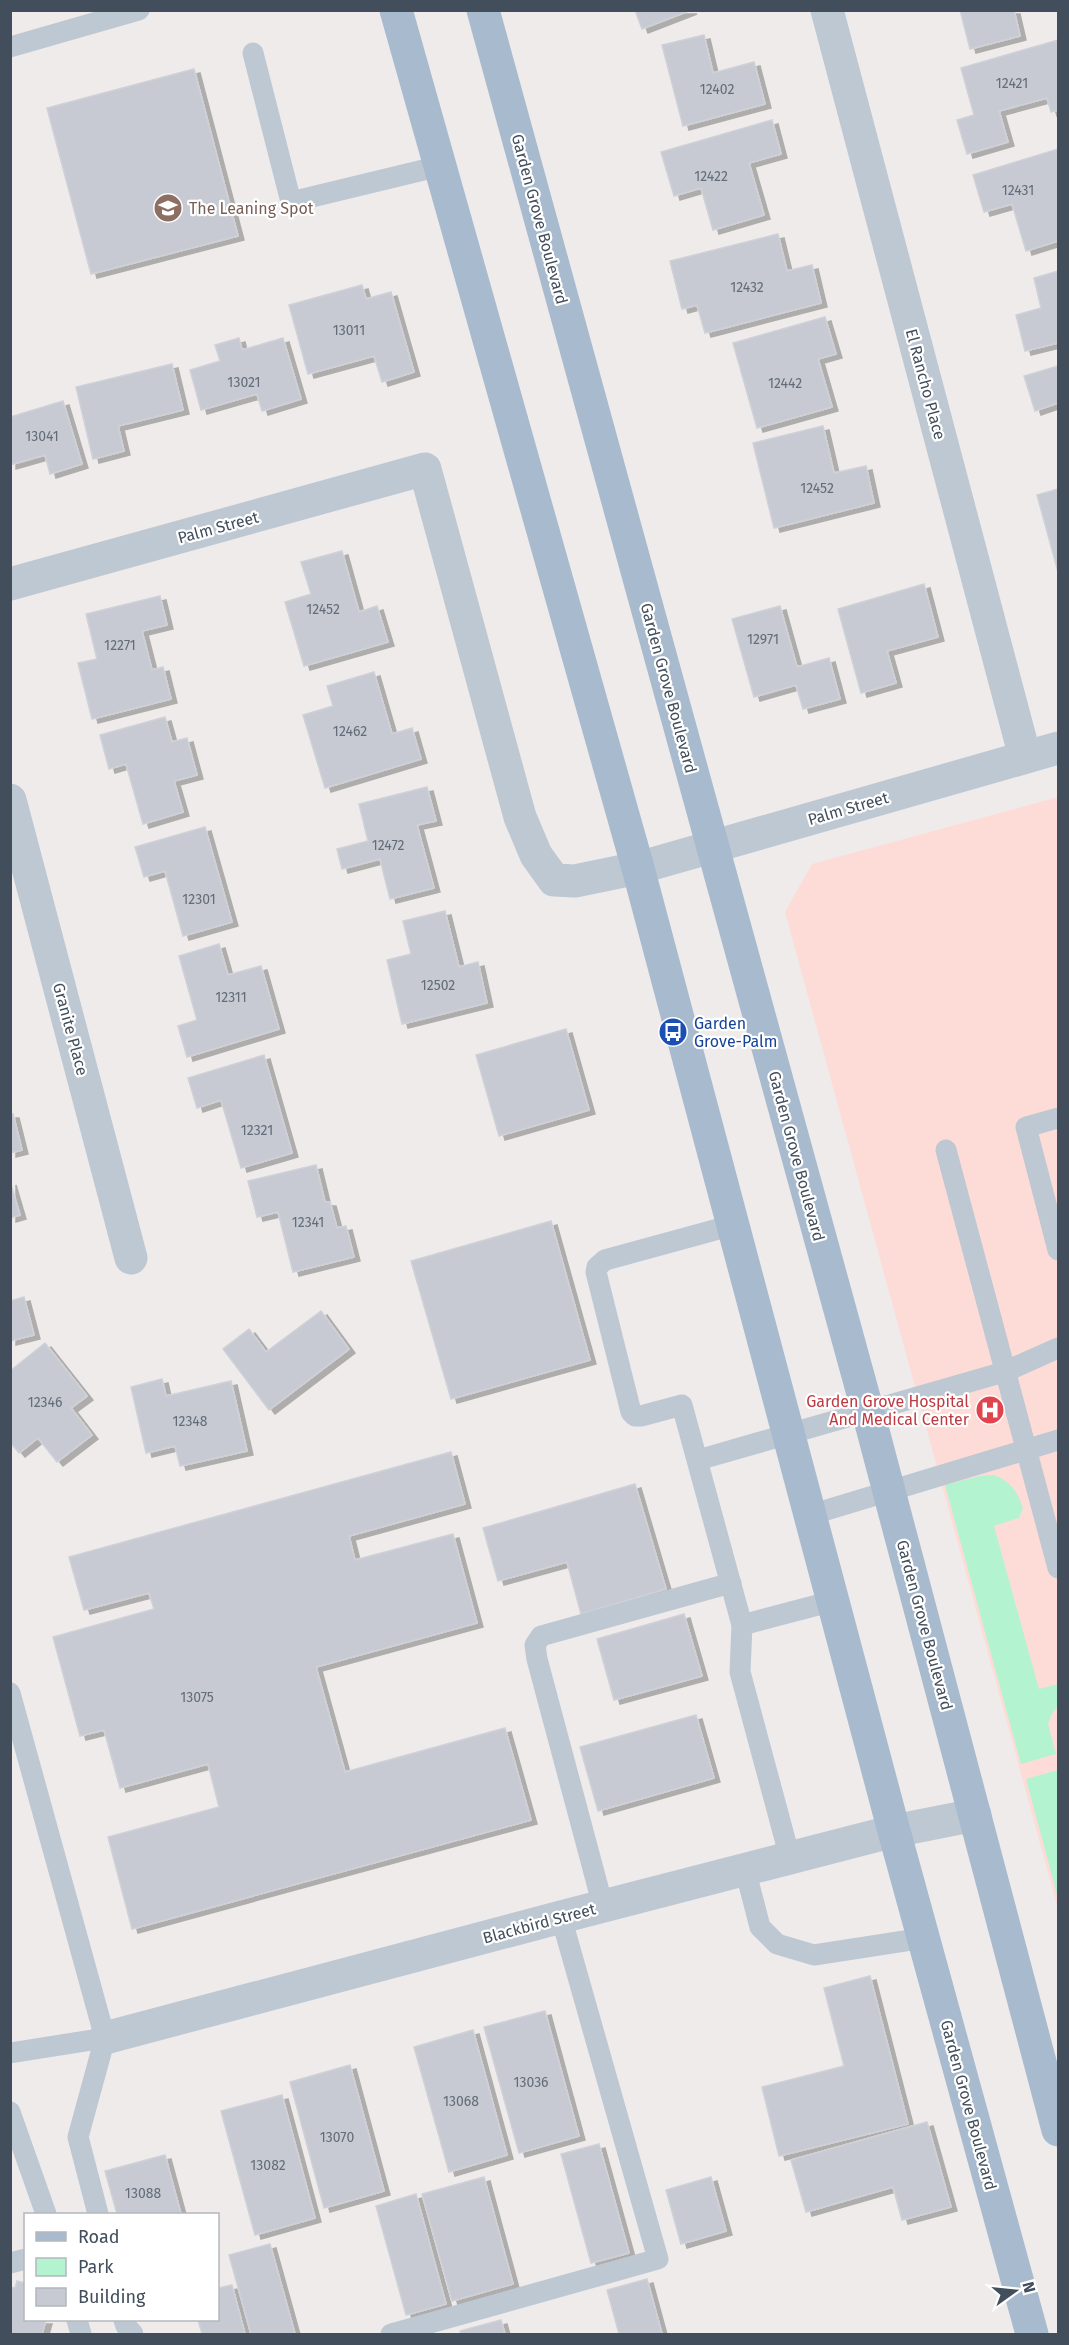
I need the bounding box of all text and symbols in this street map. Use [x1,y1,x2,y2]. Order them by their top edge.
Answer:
house number: 12421 [996,75,1028,92]
house number: 12402 [700,81,734,98]
street label: Garden Grove Boulevard [508,132,571,306]
house number: 12422 [694,168,728,185]
house number: 12431 [1002,182,1034,199]
school or university icon: The Leaning Spot [152,192,184,224]
place label: The Leaning Spot [189,199,314,218]
house number: 12432 [730,279,764,296]
house number: 13011 [333,322,365,339]
street label: El Rancho Place [902,327,949,442]
house number: 13021 [227,374,261,391]
house number: 12442 [768,375,802,392]
house number: 13041 [25,428,59,445]
house number: 12452 [800,480,834,497]
street label: Palm Street [176,508,261,547]
house number: 12452 [306,601,340,618]
street label: Garden Grove Boulevard [637,601,700,775]
house number: 12971 [747,631,779,648]
house number: 12271 [104,637,136,654]
house number: 12462 [333,723,367,740]
street label: Palm Street [806,788,891,829]
house number: 12472 [372,837,404,854]
house number: 12301 [182,891,216,908]
house number: 12502 [421,977,455,994]
street label: Granite Place [49,981,92,1078]
house number: 12311 [215,989,247,1006]
place label: Garden Grove-Palm [694,1014,777,1051]
bus stop icon: Garden Grove-Palm [657,1016,689,1048]
street label: Garden Grove Boulevard [765,1069,828,1243]
house number: 12321 [241,1122,273,1139]
house number: 12341 [292,1214,324,1231]
place label: Garden Grove Hospital And Medical Center [806,1392,970,1429]
house number: 12346 [28,1394,62,1411]
hospital icon: Garden Grove Hospital And Medical Center [974,1394,1006,1426]
house number: 12348 [173,1413,208,1430]
street label: Garden Grove Boulevard [893,1538,956,1712]
house number: 13075 [180,1689,214,1706]
street label: Blackbird Street [481,1899,598,1948]
street label: Garden Grove Boulevard [937,2018,1000,2192]
house number: 13036 [513,2074,549,2091]
house number: 13068 [443,2093,479,2110]
house number: 13070 [320,2129,354,2146]
house number: 13082 [250,2157,286,2174]
house number: 13088 [125,2185,161,2202]
legend [24,2213,219,2321]
text: Road [78,2226,120,2248]
text: Park [78,2256,114,2278]
north arrow [985,2261,1045,2321]
text: N [1018,2280,1040,2295]
text: Building [78,2286,146,2308]

